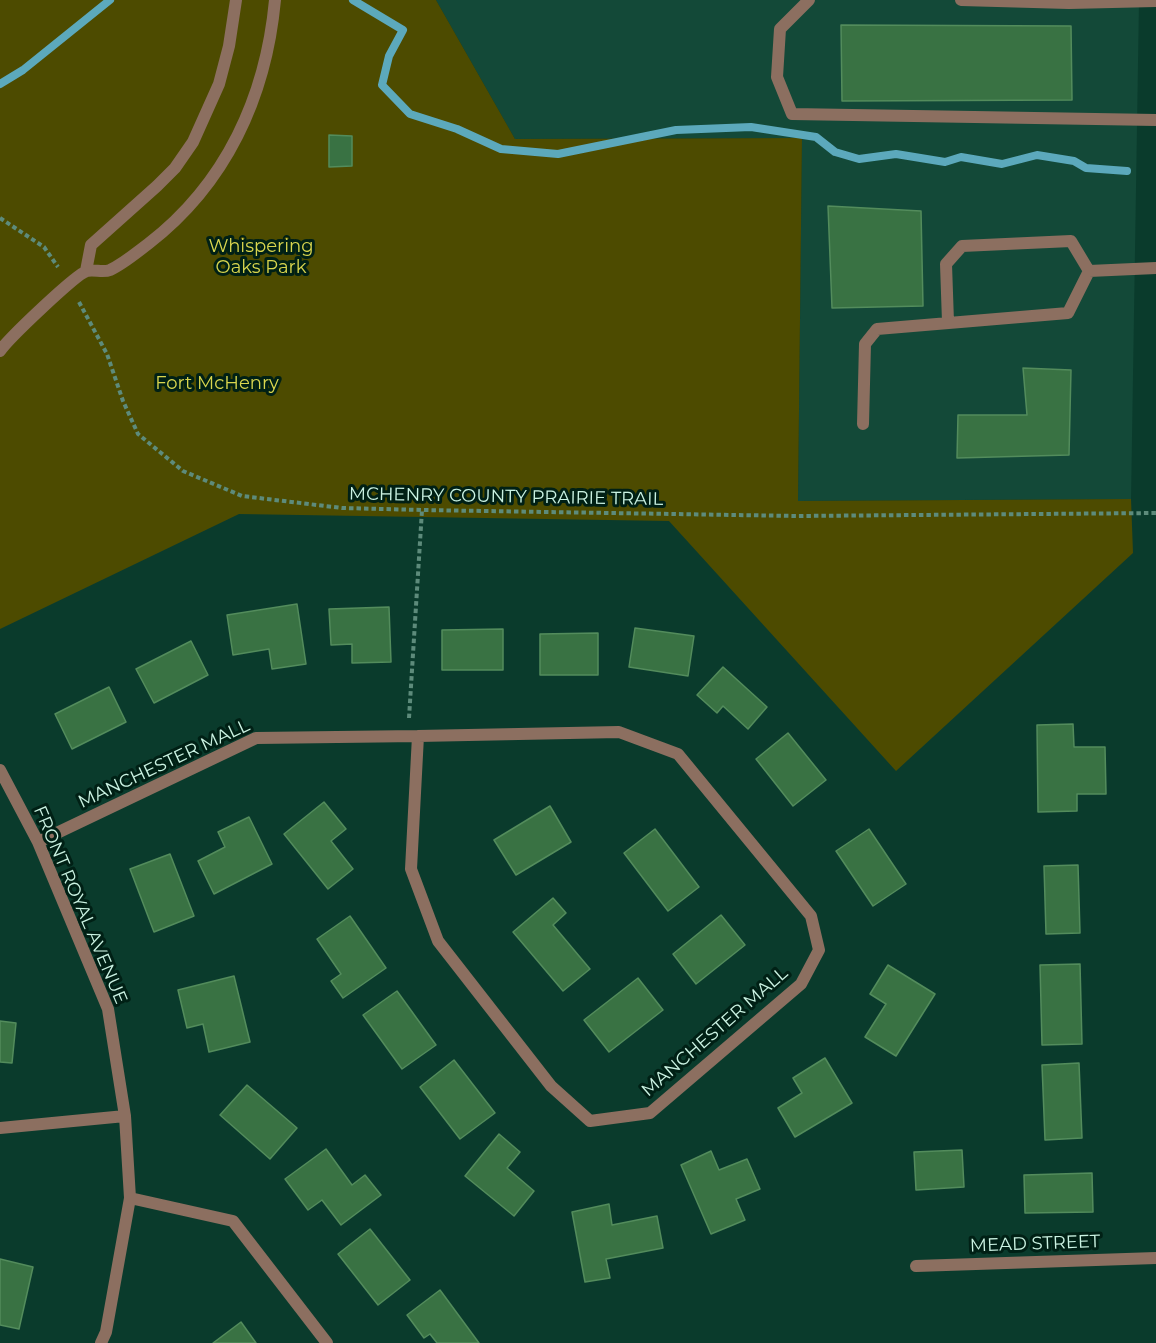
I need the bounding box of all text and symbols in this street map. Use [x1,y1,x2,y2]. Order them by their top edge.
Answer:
park label: Whispering Oaks Park [209,236,313,278]
park label: Fort McHenry [155,373,279,395]
street label: MCHENRY COUNTY PRAIRIE TRAIL [349,483,663,511]
street label: MANCHESTER MALL [75,715,253,813]
street label: FRONT ROYAL AVENUE [28,803,132,1007]
street label: MANCHESTER MALL [638,963,792,1101]
street label: MEAD STREET [969,1231,1101,1257]

